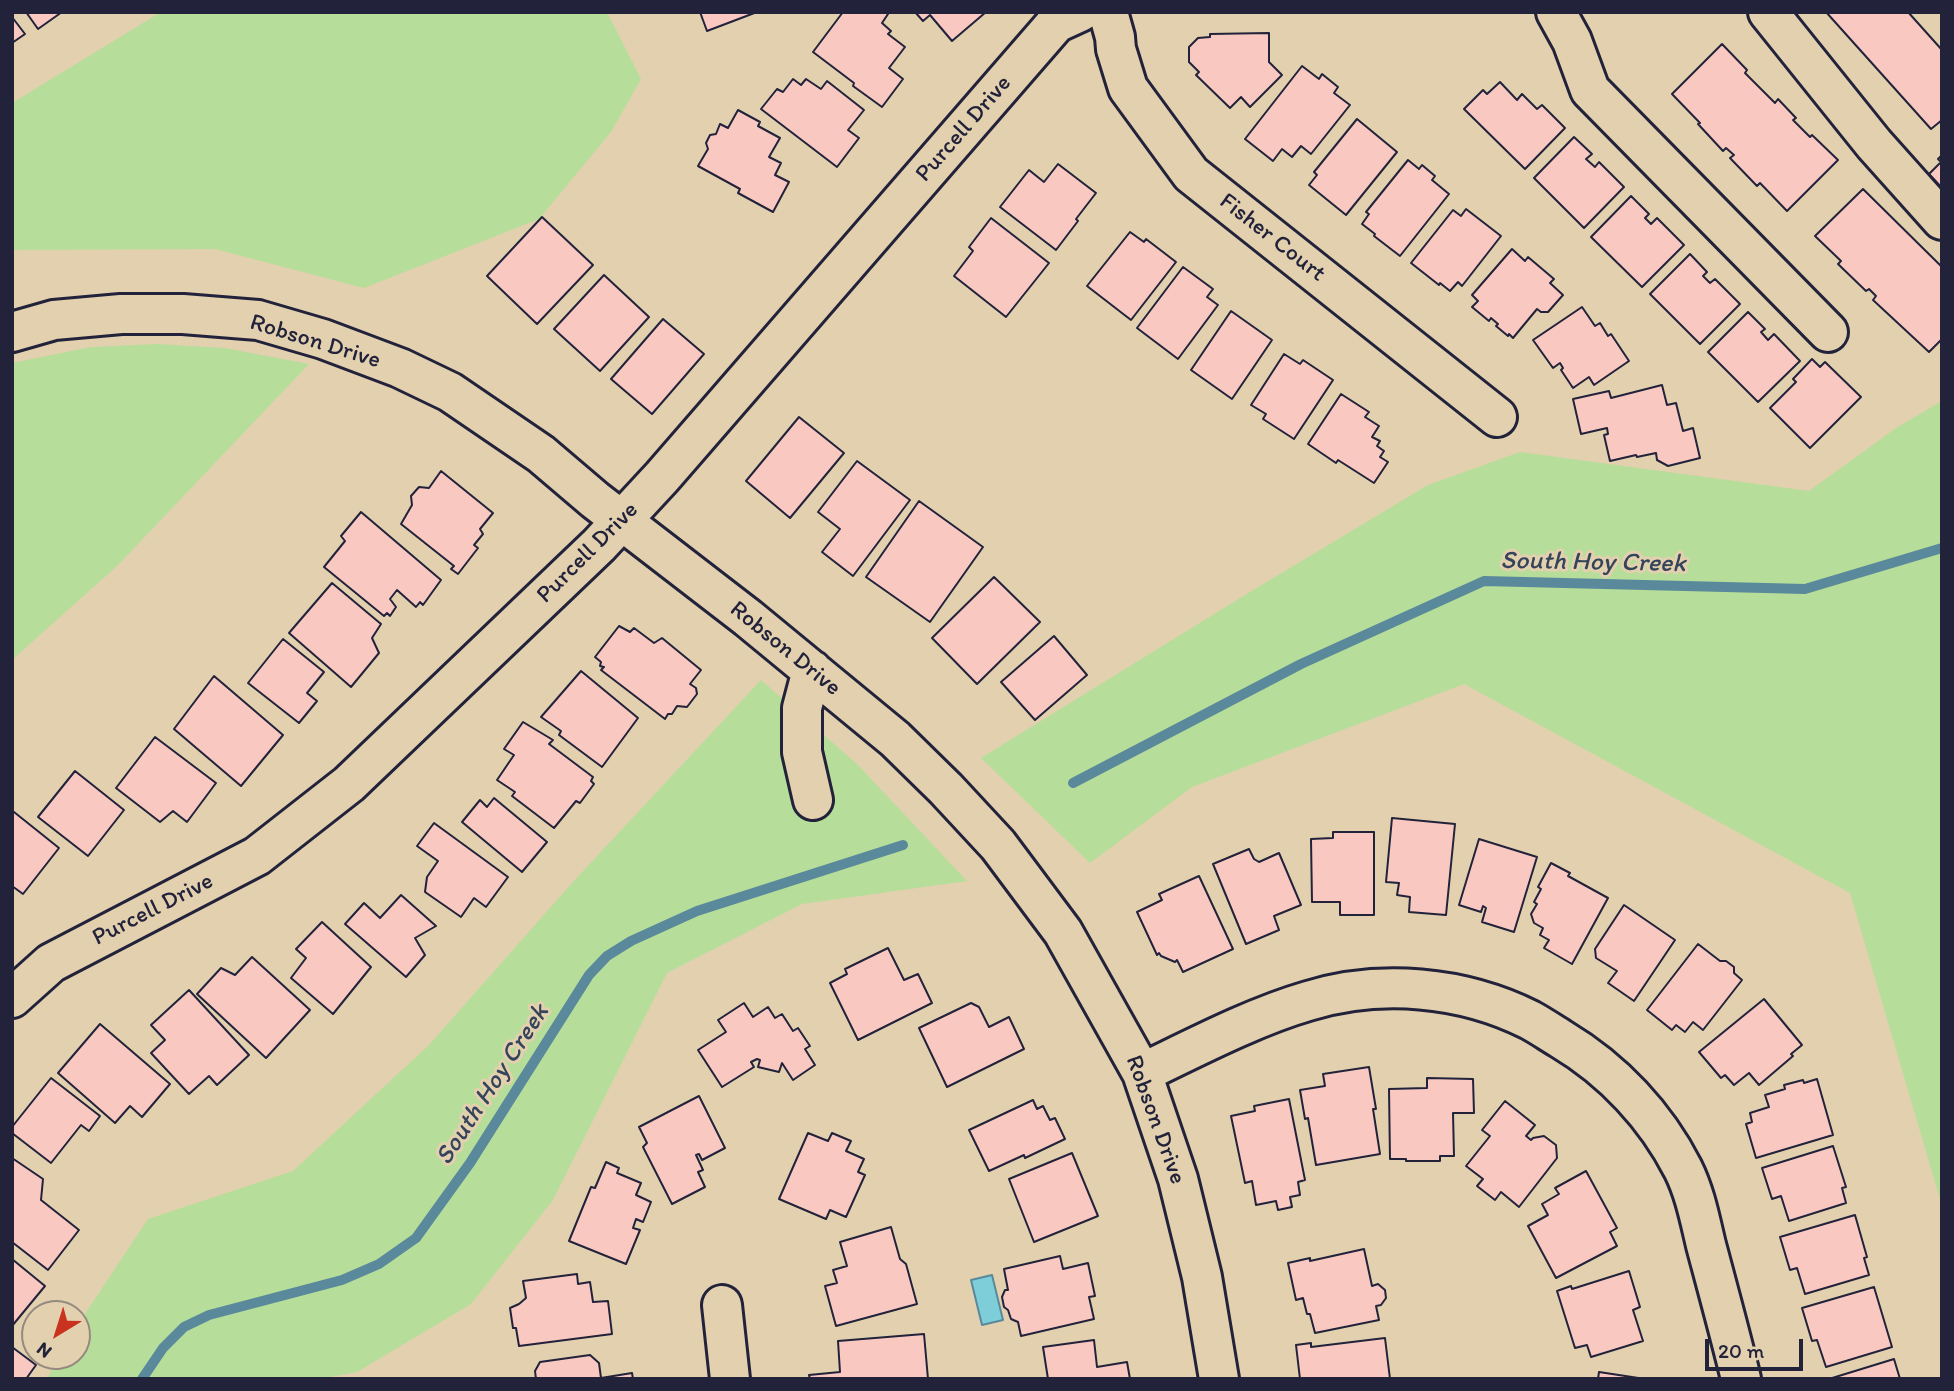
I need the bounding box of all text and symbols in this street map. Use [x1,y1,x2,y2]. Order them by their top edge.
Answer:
street label: Purcell Drive [910,70,1018,188]
street label: Fisher Court [1213,188,1331,288]
street label: Robson Drive [246,308,384,376]
street label: Purcell Drive [531,496,645,610]
water label: South Hoy Creek [1500,546,1686,580]
street label: Robson Drive [723,595,847,703]
street label: Purcell Drive [88,867,218,953]
water label: South Hoy Creek [429,999,557,1171]
street label: Robson Drive [1118,1052,1192,1188]
north arrow [21,1300,91,1370]
scale bar [1709,1324,1807,1368]
text: N [32,1337,56,1363]
text: 20 m [1718,1338,1764,1363]

